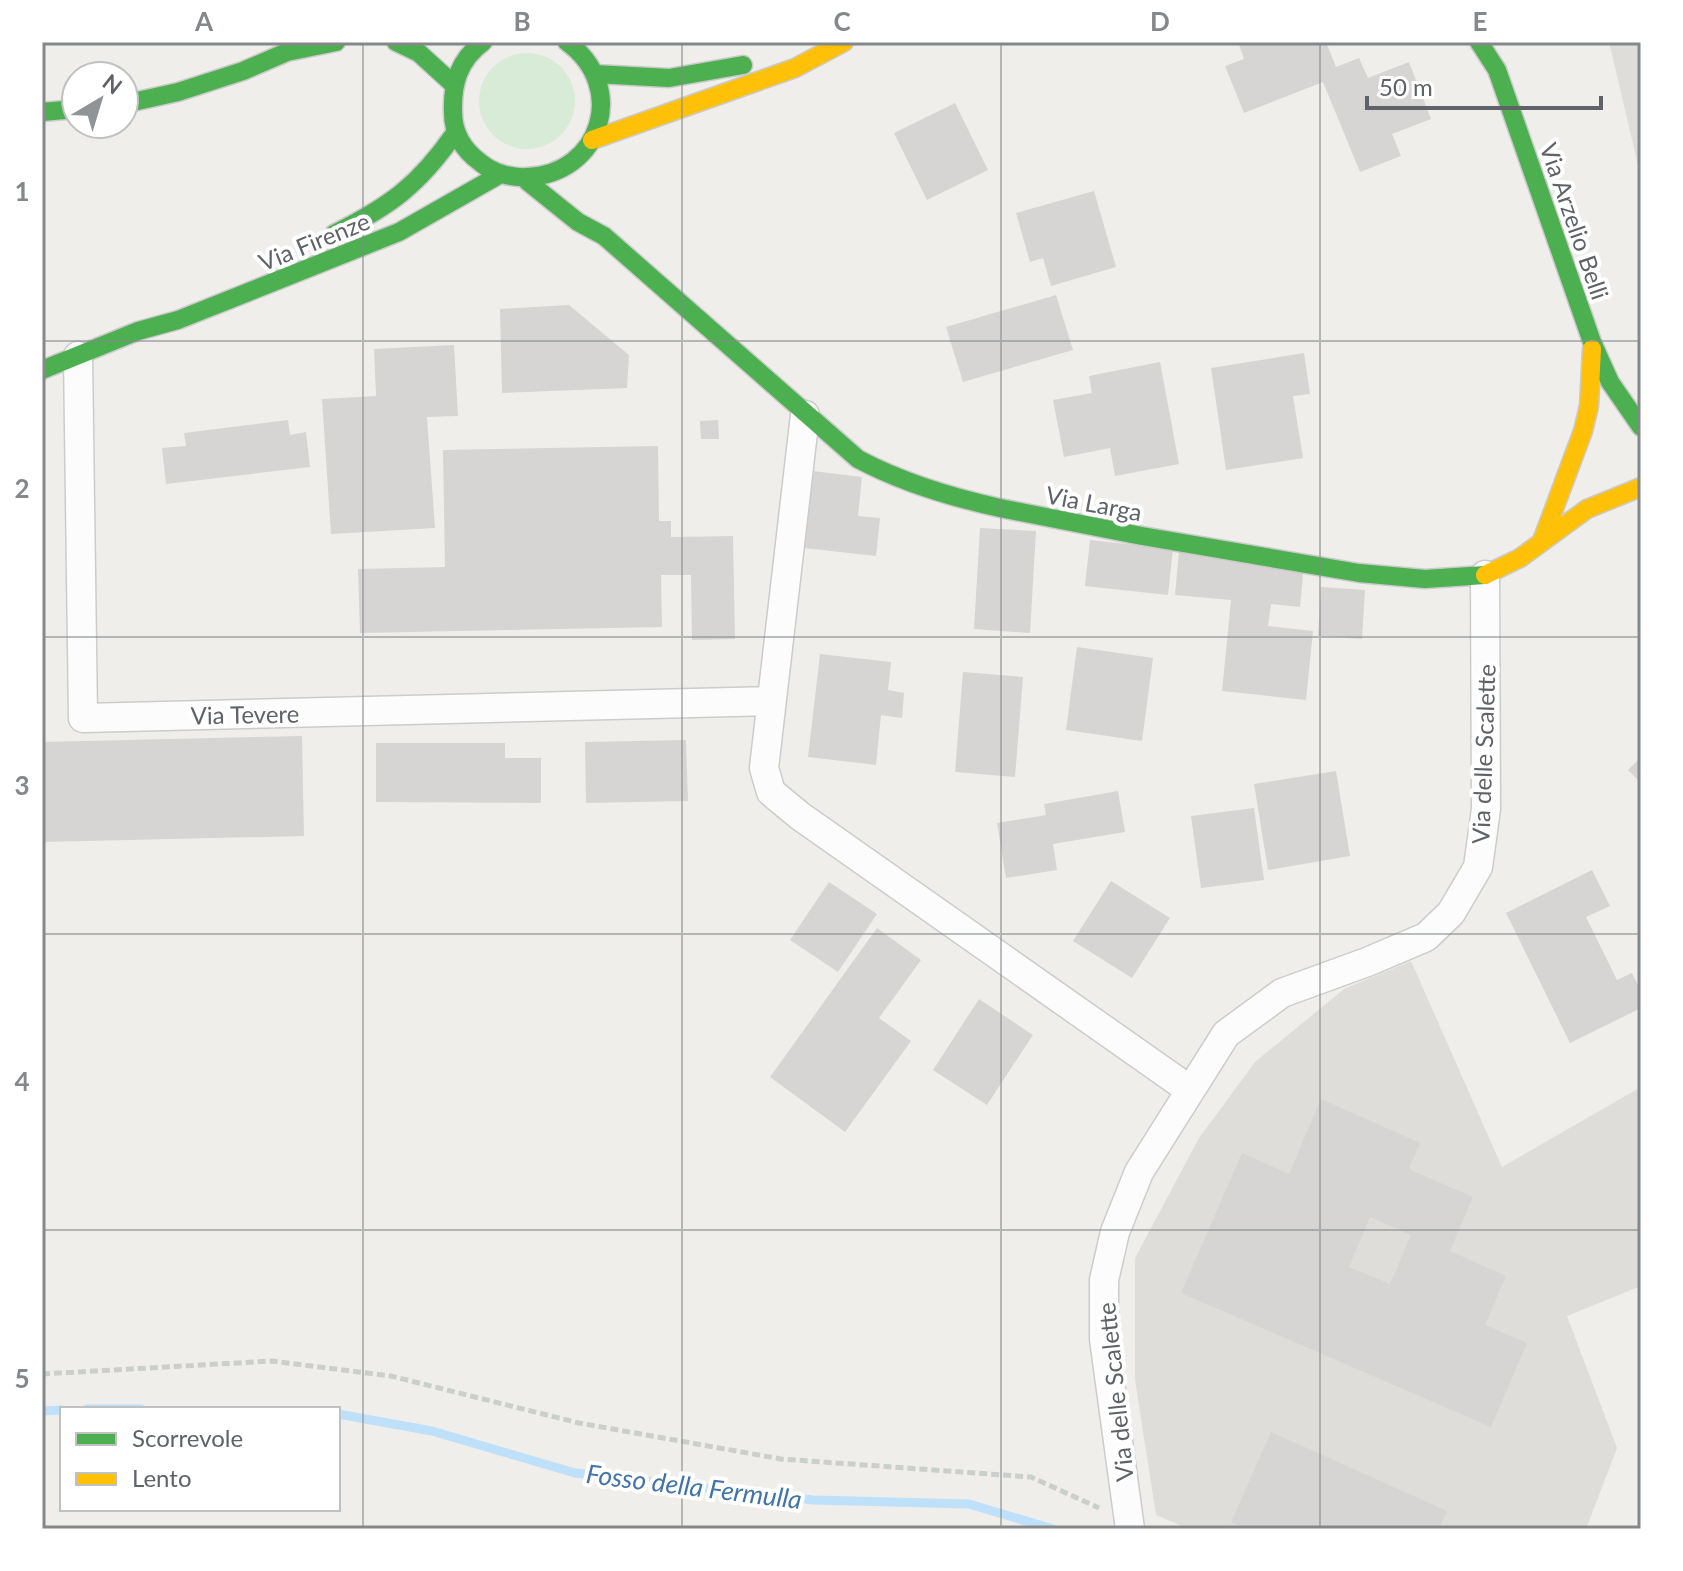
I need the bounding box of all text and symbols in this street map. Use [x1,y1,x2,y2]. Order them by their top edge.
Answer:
text: A [194,5,214,37]
text: B [513,5,531,37]
text: C [833,5,851,37]
text: D [1150,5,1170,37]
text: E [1473,5,1487,37]
north arrow [60,60,140,140]
scale bar [1367,60,1601,110]
text: N [98,68,128,100]
text: 50 m [1379,72,1433,101]
street label: Via Arzelio Belli [1535,139,1615,303]
text: 1 [14,175,30,207]
street label: Via Firenze [254,206,374,276]
text: 2 [14,472,30,504]
street label: Via Larga [1044,479,1144,527]
street label: Via delle Scalette [1465,664,1501,844]
street label: Via Tevere [190,699,300,729]
text: 3 [14,769,30,801]
text: 4 [14,1065,30,1097]
street label: Via delle Scalette [1091,1301,1139,1483]
text: 5 [14,1362,30,1394]
legend [60,1407,340,1511]
text: Scorrevole [132,1423,243,1452]
water label: Fosso della Fermulla [584,1457,804,1515]
text: Lento [132,1463,192,1492]

